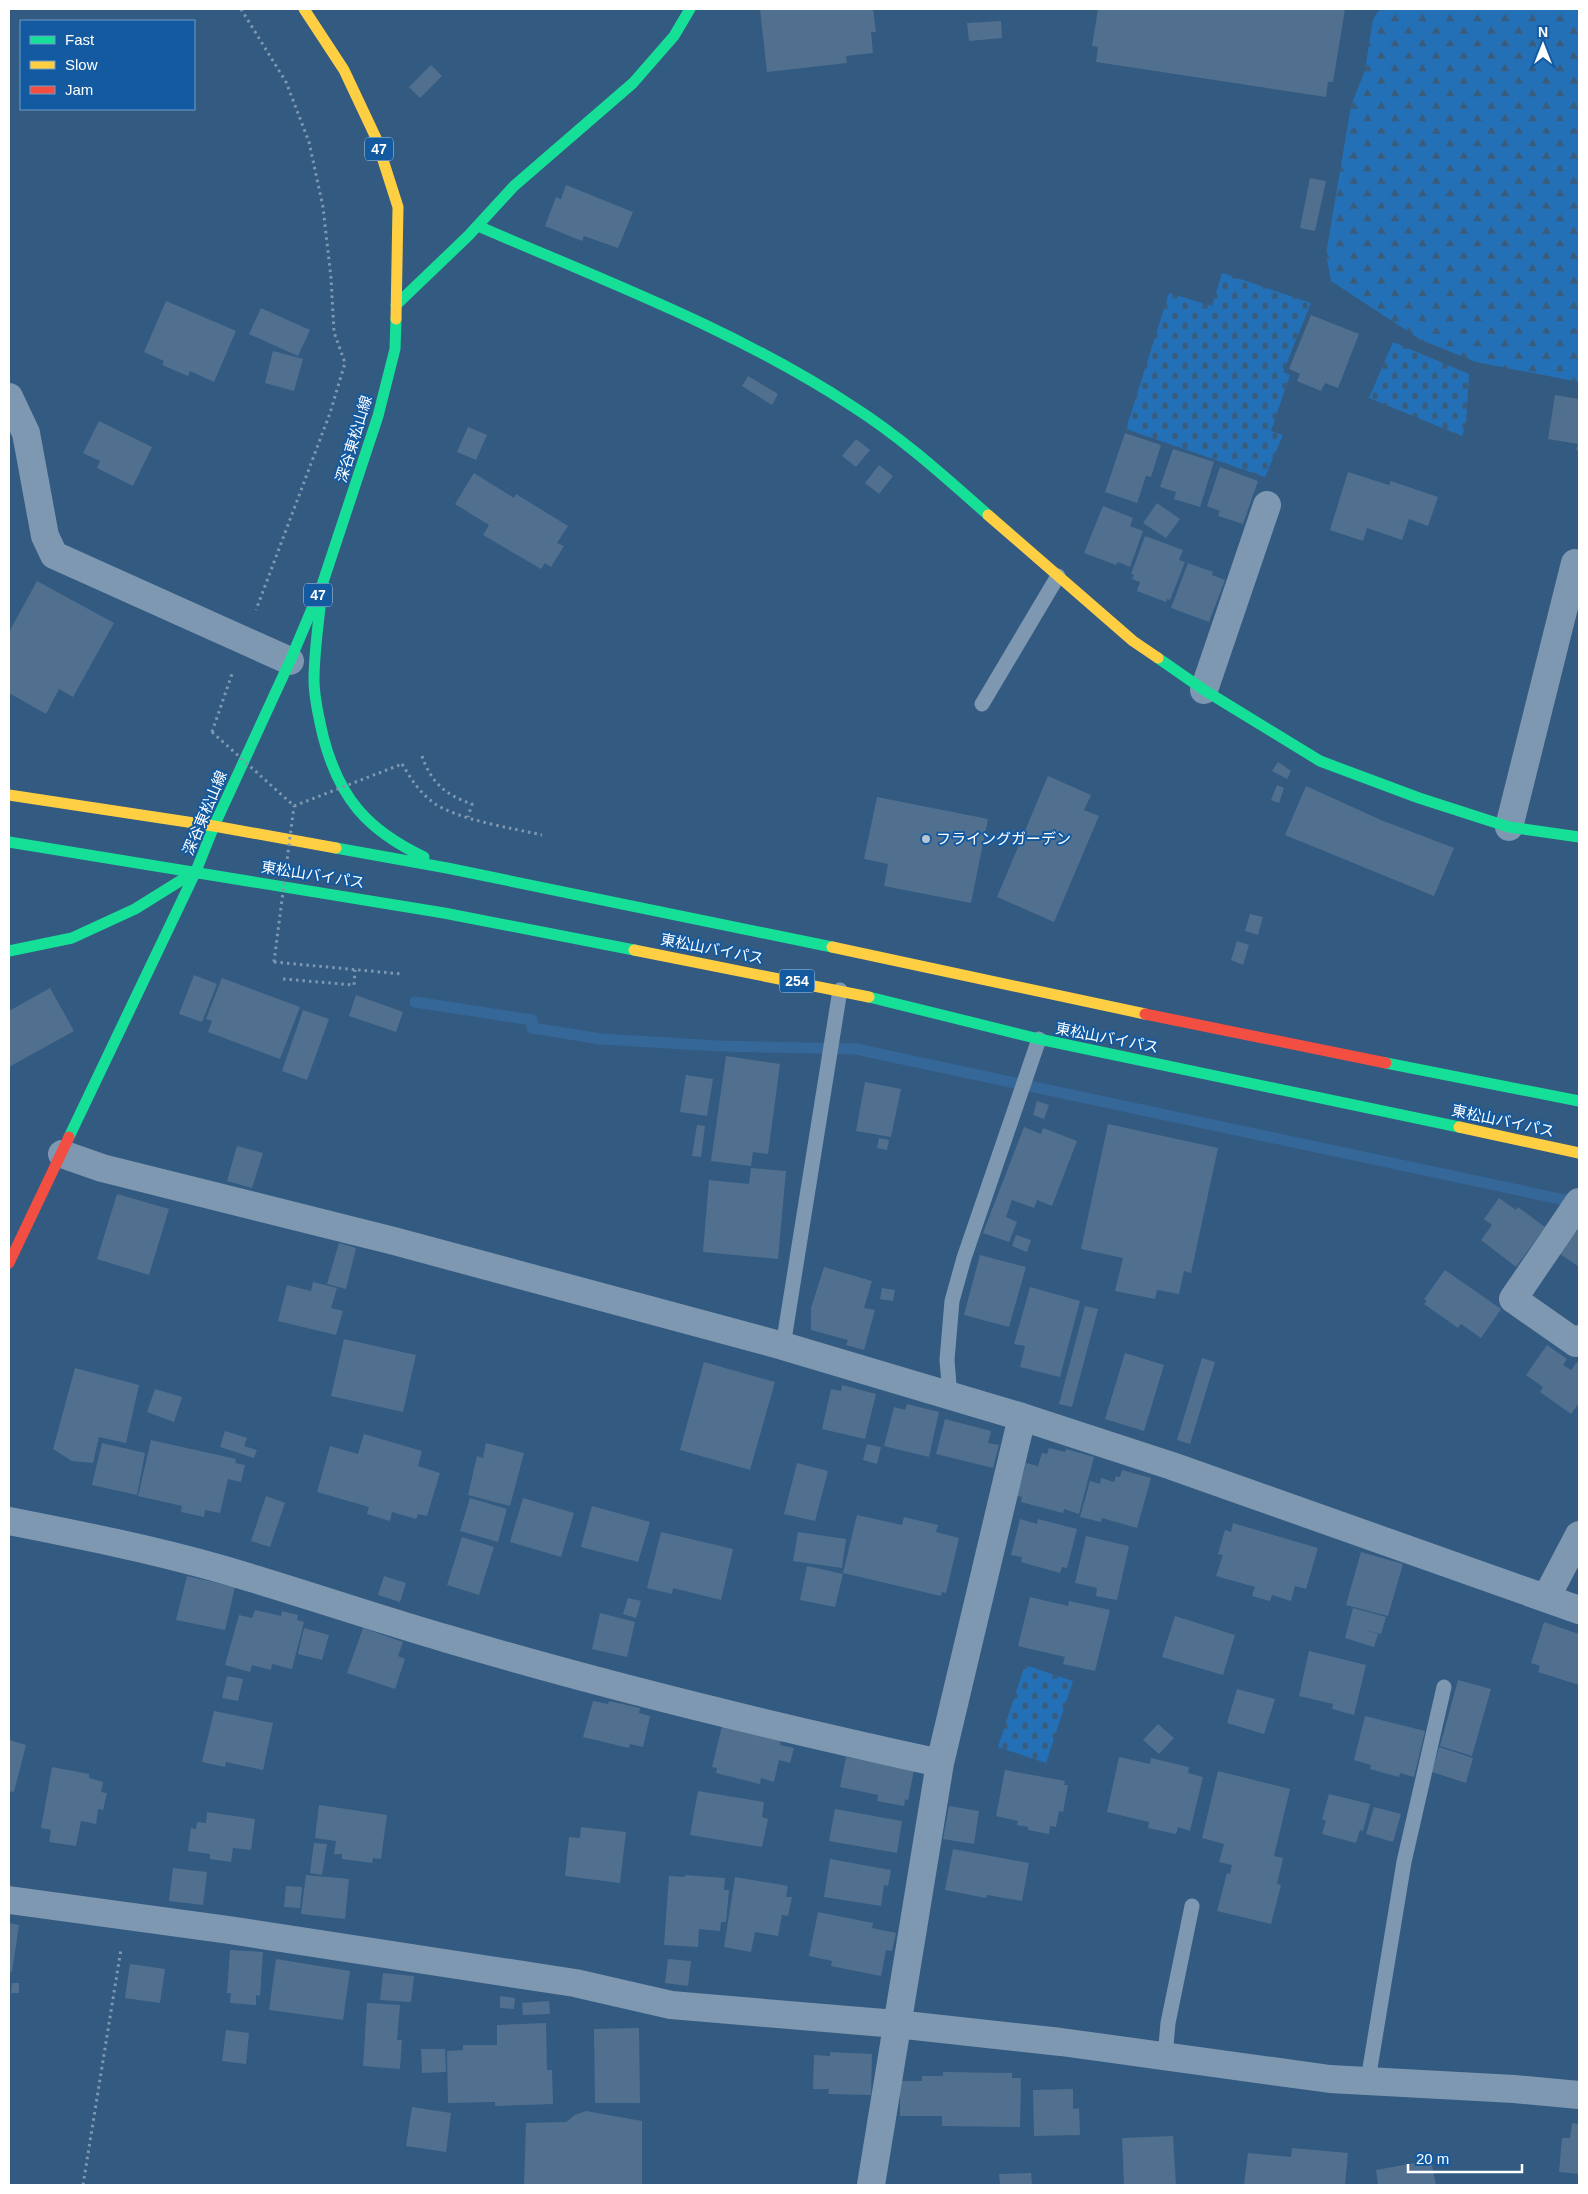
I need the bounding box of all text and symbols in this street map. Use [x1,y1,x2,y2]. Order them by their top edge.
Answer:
legend [20,20,195,110]
north arrow [1518,20,1568,70]
text: N [1538,24,1548,40]
text: Fast [65,31,95,48]
text: Slow [65,56,98,73]
text: Jam [65,81,93,98]
road number: 47 [365,138,393,160]
street label: 深谷東松山線 [332,393,375,484]
road number: 47 [304,584,332,606]
street label: 深谷東松山線 [179,768,230,858]
place label: フライングガーデン [936,830,1071,847]
marker: フライングガーデン [920,833,932,845]
street label: 東松山バイパス [260,858,366,891]
street label: 東松山バイパス [659,930,765,967]
road number: 254 [780,969,814,992]
street label: 東松山バイパス [1054,1019,1160,1056]
street label: 東松山バイパス [1450,1101,1556,1140]
scale bar [1408,2142,1522,2174]
text: 20 m [1416,2150,1449,2167]

